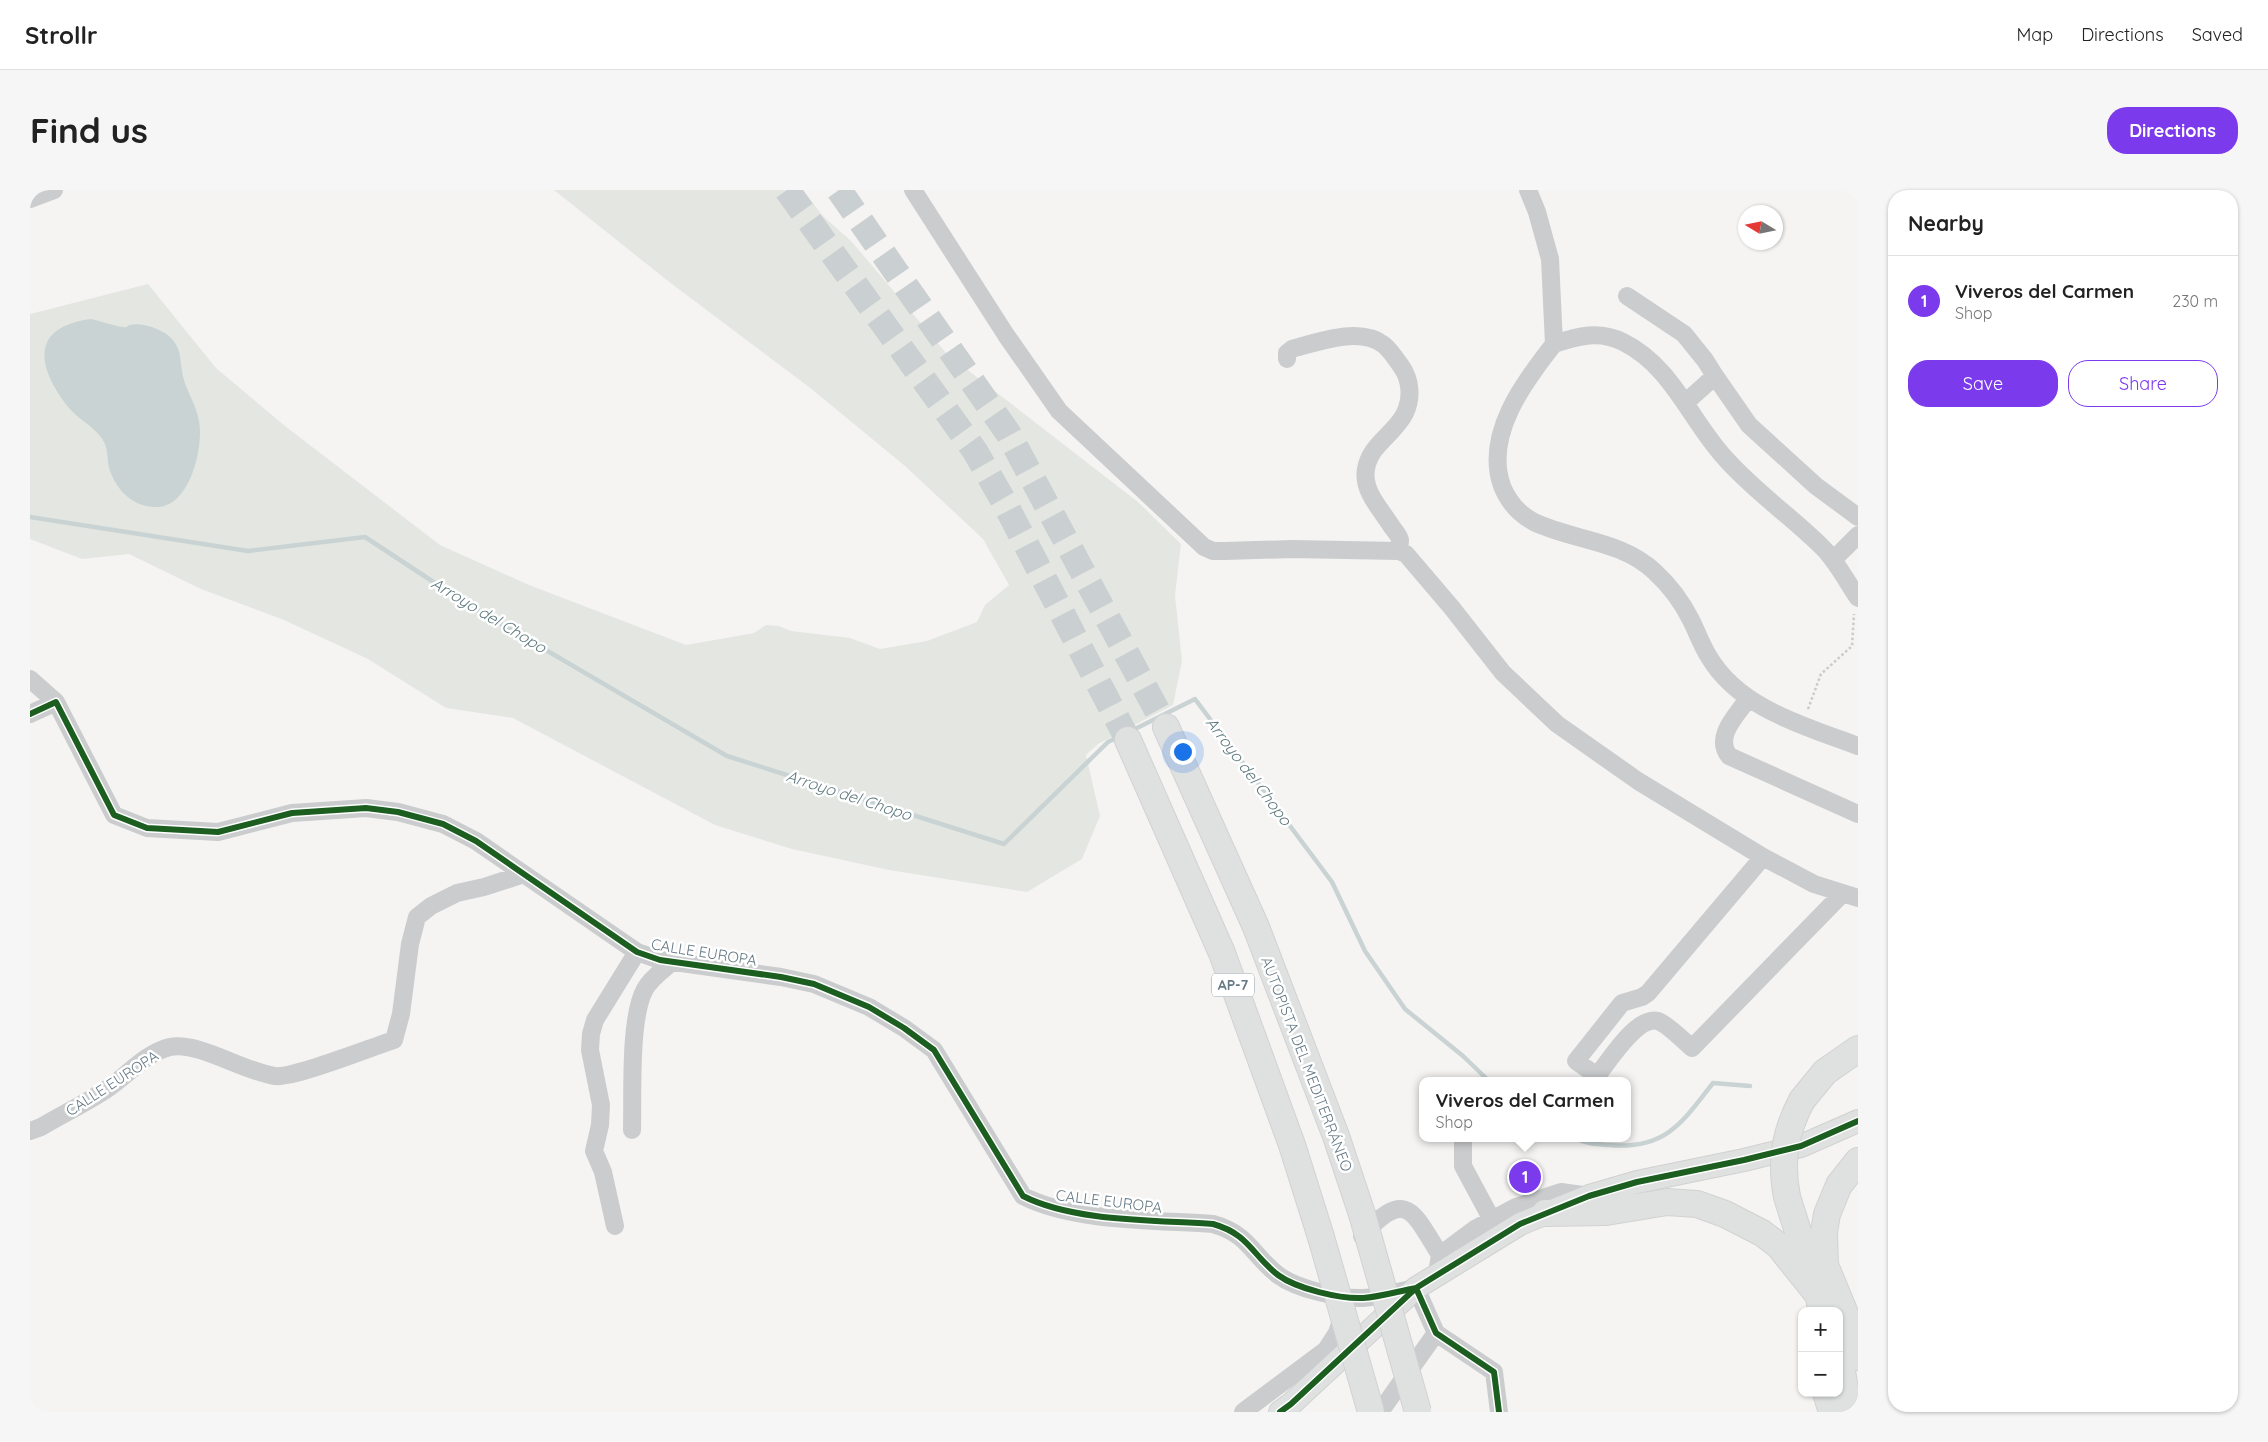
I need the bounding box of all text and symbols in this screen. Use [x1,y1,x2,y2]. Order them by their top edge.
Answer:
text: Strollr [25,20,97,50]
text: Map [2016,23,2053,46]
text: Directions [2081,23,2164,46]
text: Saved [2192,23,2243,46]
button: Directions [2107,107,2238,154]
text: Find us [30,108,148,152]
north arrow [1738,205,1783,250]
text: Nearby [1908,210,1984,236]
text: Viveros del Carmen [1955,279,2134,303]
text: 1 [1921,291,1927,311]
text: 230 m [2172,291,2218,311]
text: Shop [1955,303,1992,323]
button: Save [1908,360,2058,407]
button: Share [2068,360,2218,407]
water label: Arroyo del Chopo [428,573,551,658]
water label: Arroyo del Chopo [1202,713,1297,830]
your location [1170,739,1196,765]
water label: Arroyo del Chopo [784,765,915,825]
street label: CALLE EUROPA [650,934,758,970]
street label: AUTOPISTA DEL MEDITERRÁNEO [1257,954,1357,1174]
road number: AP-7 [1212,974,1254,996]
street label: CALLE EUROPA [62,1046,162,1120]
popup [1419,1077,1631,1142]
text: Viveros del Carmen [1435,1088,1615,1112]
text: Shop [1435,1112,1473,1132]
pin: 1 [1509,1158,1541,1196]
street label: CALLE EUROPA [1055,1185,1163,1217]
map controls [1798,1307,1843,1397]
button: + [1798,1307,1843,1352]
button: − [1798,1352,1843,1397]

